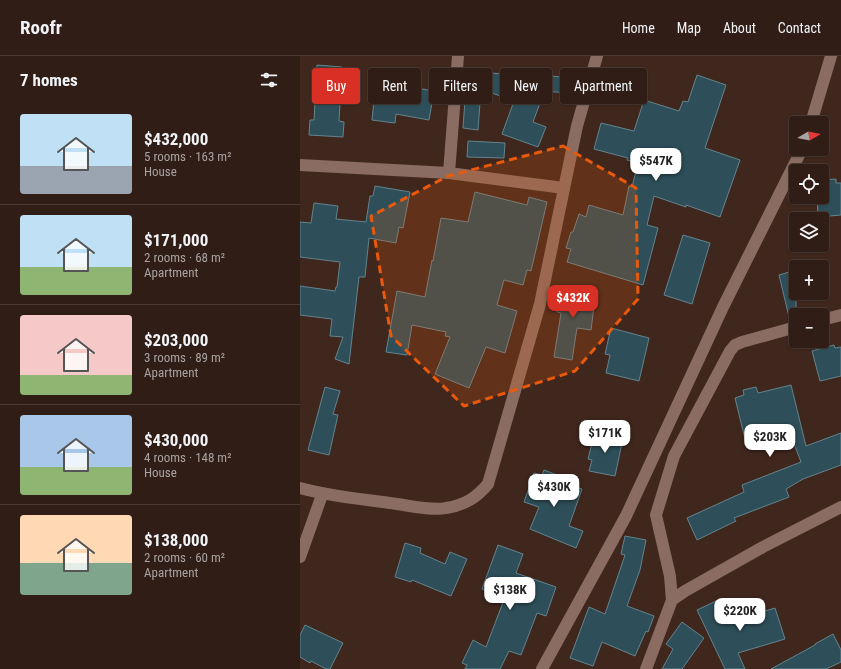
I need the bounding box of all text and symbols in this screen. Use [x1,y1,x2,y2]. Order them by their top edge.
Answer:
text: Roofr [20,16,62,39]
text: Home [622,20,655,36]
text: Map [677,20,701,36]
text: About [723,20,756,36]
text: Contact [778,20,821,36]
chip: Buy [312,68,360,104]
chip: Rent [368,68,421,104]
chip: Filters [429,68,492,104]
chip: New [500,68,552,104]
chip: Apartment [560,68,647,104]
icon: filters [258,69,280,91]
text: 7 homes [20,70,78,90]
north arrow [789,116,829,156]
map controls [789,116,829,348]
text: $432,000 [144,129,208,149]
icon: home [52,130,100,178]
pin: $547K [628,148,684,182]
text: 5 rooms · 163 m² [144,149,231,164]
text: $547K [639,153,673,168]
text: House [144,164,177,179]
button: locate [789,164,829,204]
button: layers [789,212,829,252]
text: $171,000 [144,230,208,250]
icon: home [52,231,100,279]
text: 2 rooms · 68 m² [144,250,225,265]
button: + [789,260,829,300]
text: Apartment [144,265,198,280]
pin: $432K [545,285,601,319]
text: $432K [556,290,590,305]
button: − [789,308,829,348]
text: $203,000 [144,330,208,350]
icon: home [52,331,100,379]
text: 3 rooms · 89 m² [144,350,225,365]
text: Apartment [144,365,198,380]
pin: $171K [577,420,633,454]
pin: $203K [742,424,798,458]
text: $171K [588,425,622,440]
text: $203K [753,429,787,444]
text: $430,000 [144,430,208,450]
icon: home [52,431,100,479]
text: 4 rooms · 148 m² [144,450,231,465]
text: House [144,465,177,480]
pin: $430K [526,474,582,508]
text: $430K [537,479,571,494]
text: $138,000 [144,530,208,550]
icon: home [52,531,100,579]
text: 2 rooms · 60 m² [144,550,225,565]
text: Apartment [144,565,198,580]
pin: $138K [482,577,538,611]
text: $138K [493,582,527,597]
pin: $220K [712,598,768,632]
text: $220K [723,603,757,618]

